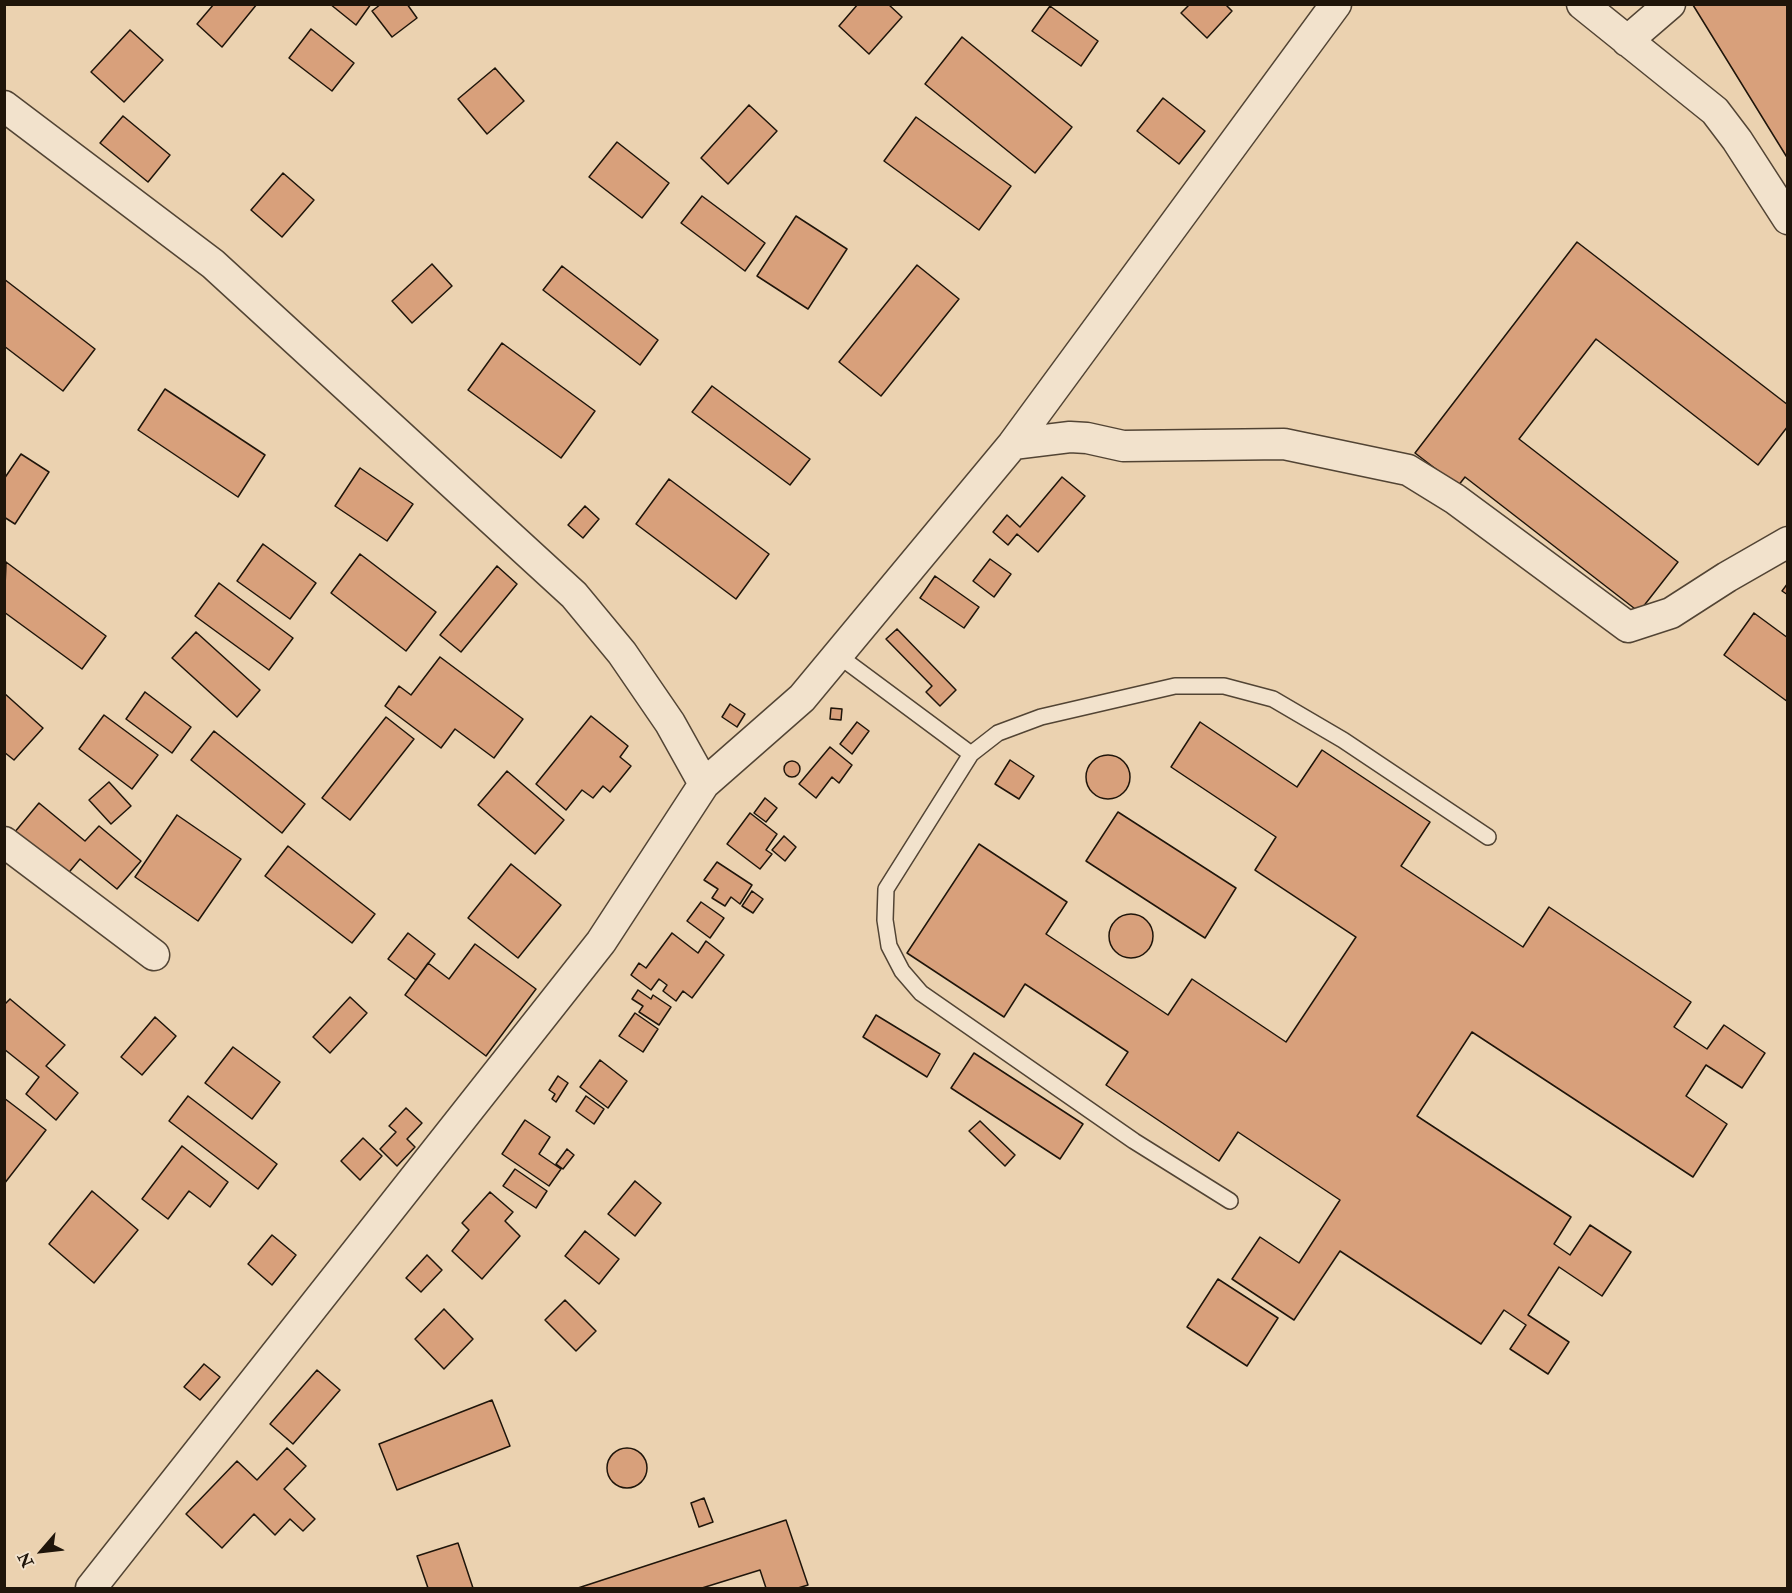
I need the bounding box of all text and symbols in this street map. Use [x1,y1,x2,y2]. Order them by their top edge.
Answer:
north arrow [12,1521,72,1581]
text: N [14,1548,38,1570]

